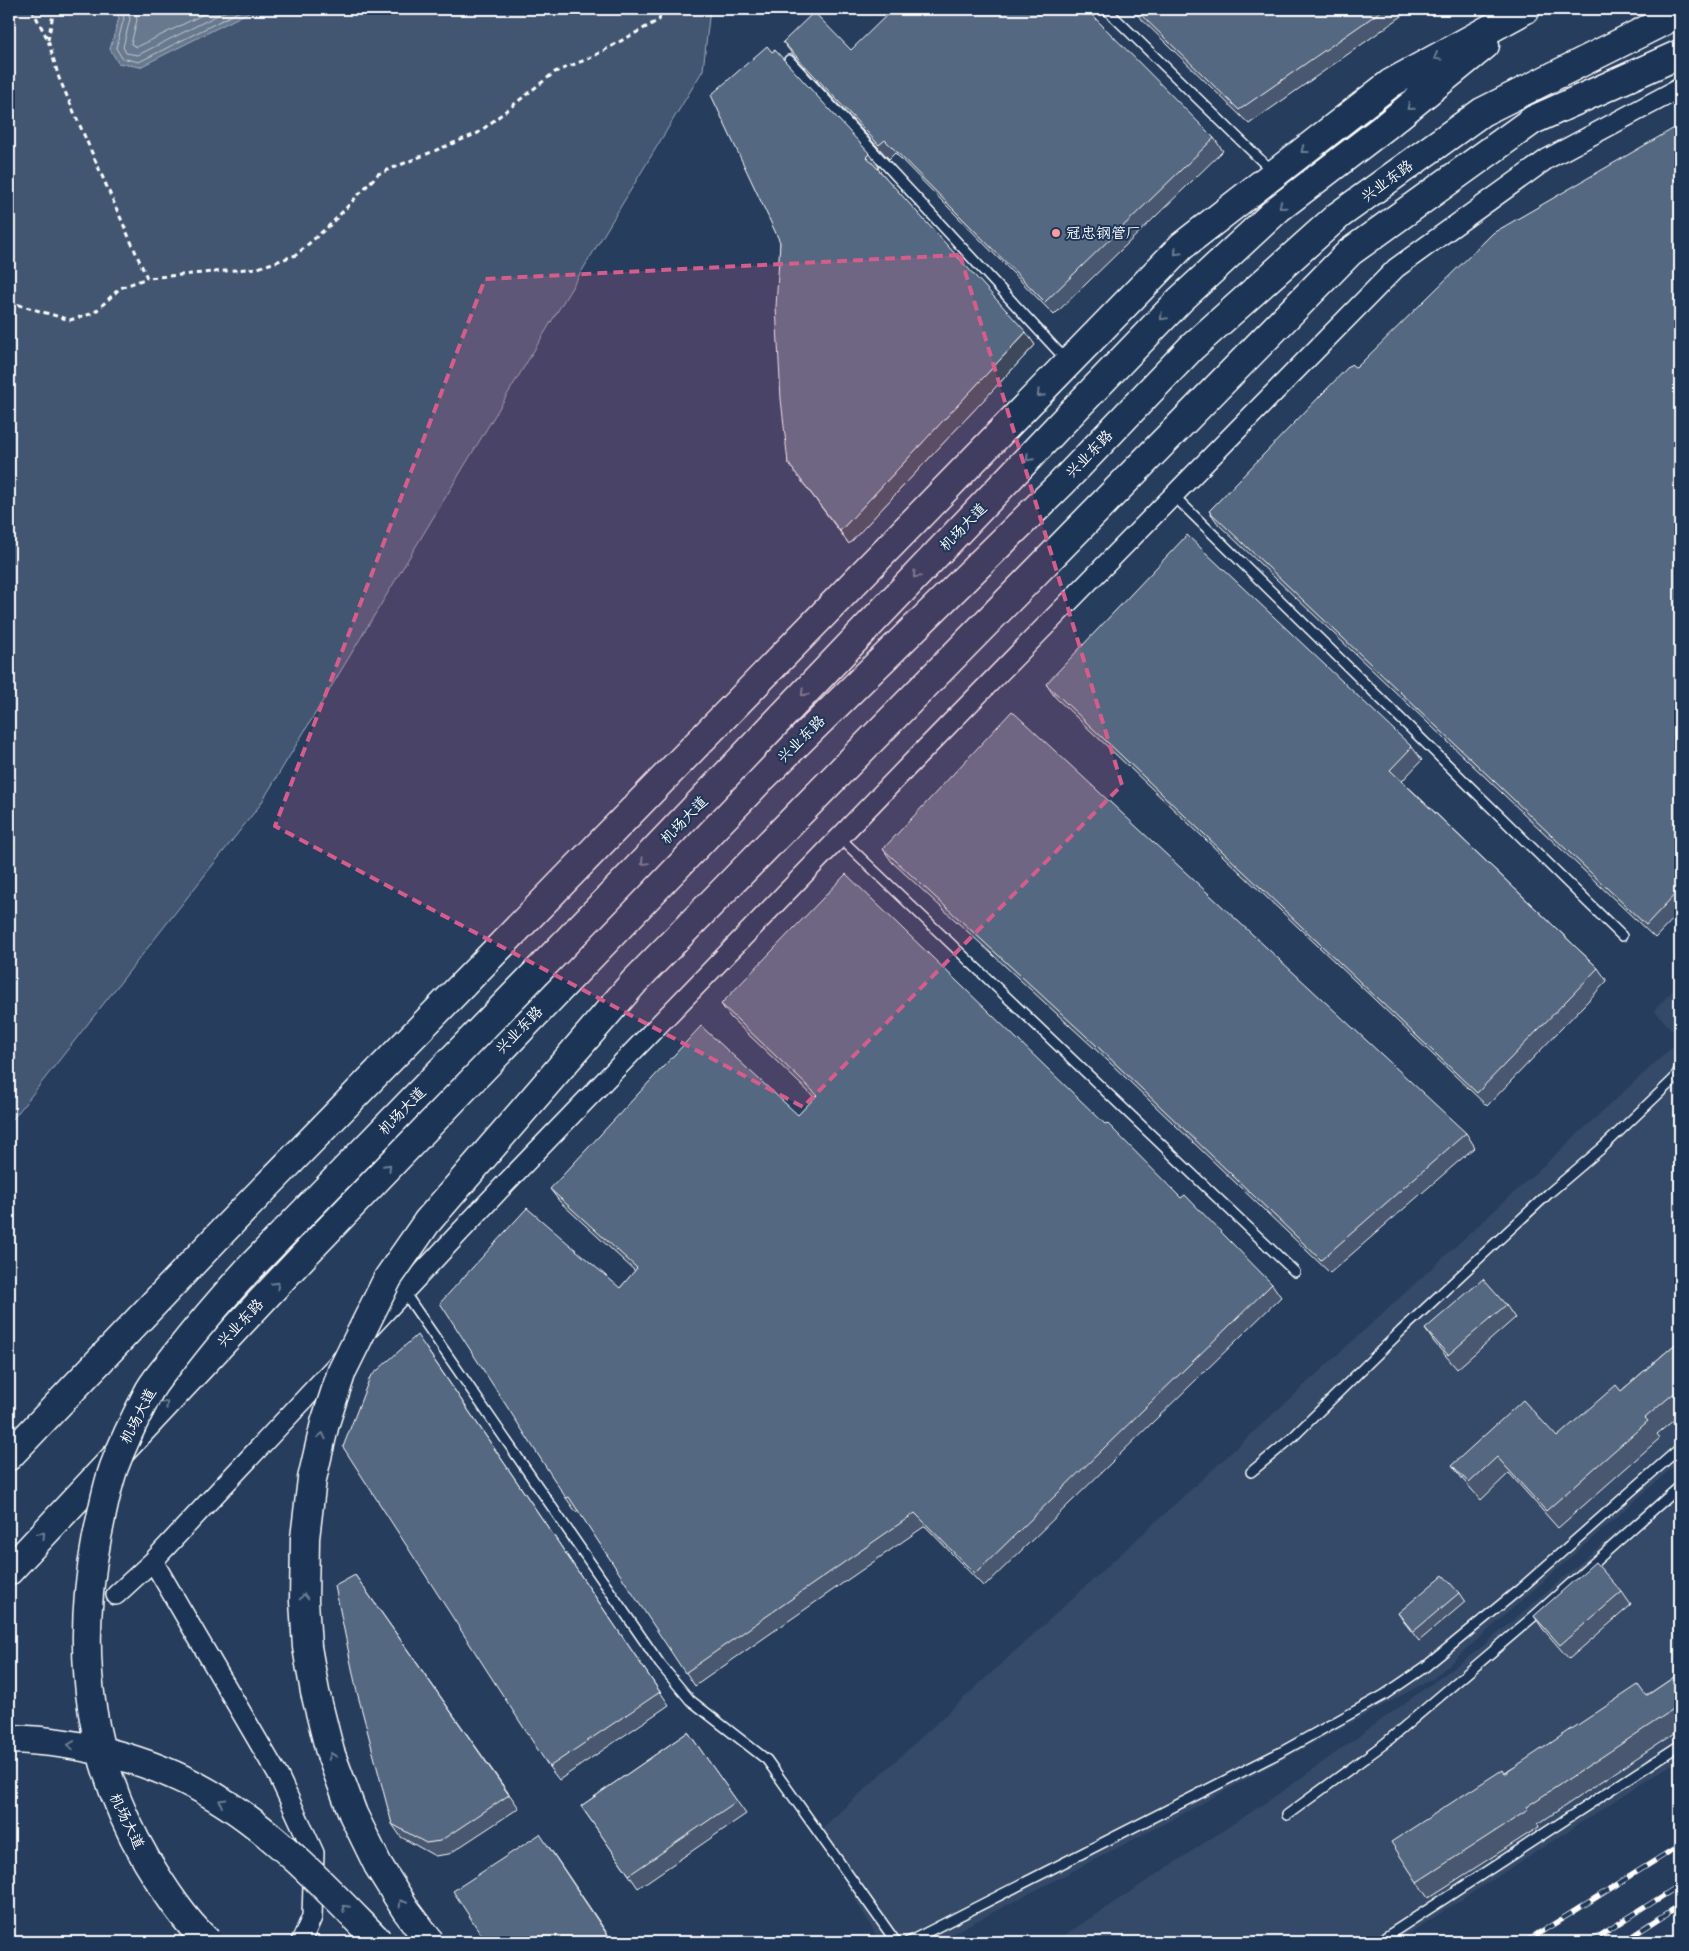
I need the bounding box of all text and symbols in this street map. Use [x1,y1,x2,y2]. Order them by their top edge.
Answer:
one-way arrow [1433,51,1442,61]
one-way arrow [1407,101,1416,109]
one-way arrow [1301,145,1310,153]
street label: 兴业东路 [1357,156,1417,207]
one-way arrow [1279,201,1288,209]
place label: 冠忠钢管厂 [1066,224,1141,243]
marker: 冠忠钢管厂 [1050,227,1062,239]
one-way arrow [1174,246,1183,255]
one-way arrow [1160,311,1169,320]
one-way arrow [1037,388,1046,397]
street label: 兴业东路 [1062,426,1117,483]
one-way arrow [1026,452,1035,461]
street label: 机场大道 [936,499,991,556]
one-way arrow [913,570,922,579]
one-way arrow [801,688,810,697]
street label: 兴业东路 [773,711,829,767]
street label: 机场大道 [657,792,712,849]
one-way arrow [641,856,650,865]
street label: 兴业东路 [492,1002,547,1059]
street label: 机场大道 [375,1083,430,1140]
one-way arrow [382,1164,391,1173]
one-way arrow [270,1282,279,1291]
street label: 兴业东路 [213,1295,268,1352]
street label: 机场大道 [116,1385,161,1447]
one-way arrow [159,1401,168,1410]
one-way arrow [316,1432,327,1440]
one-way arrow [36,1532,45,1541]
one-way arrow [299,1593,309,1600]
one-way arrow [67,1740,75,1751]
one-way arrow [328,1753,338,1761]
street label: 机场大道 [105,1790,148,1852]
one-way arrow [218,1798,227,1808]
one-way arrow [398,1899,408,1908]
one-way arrow [342,1904,351,1913]

